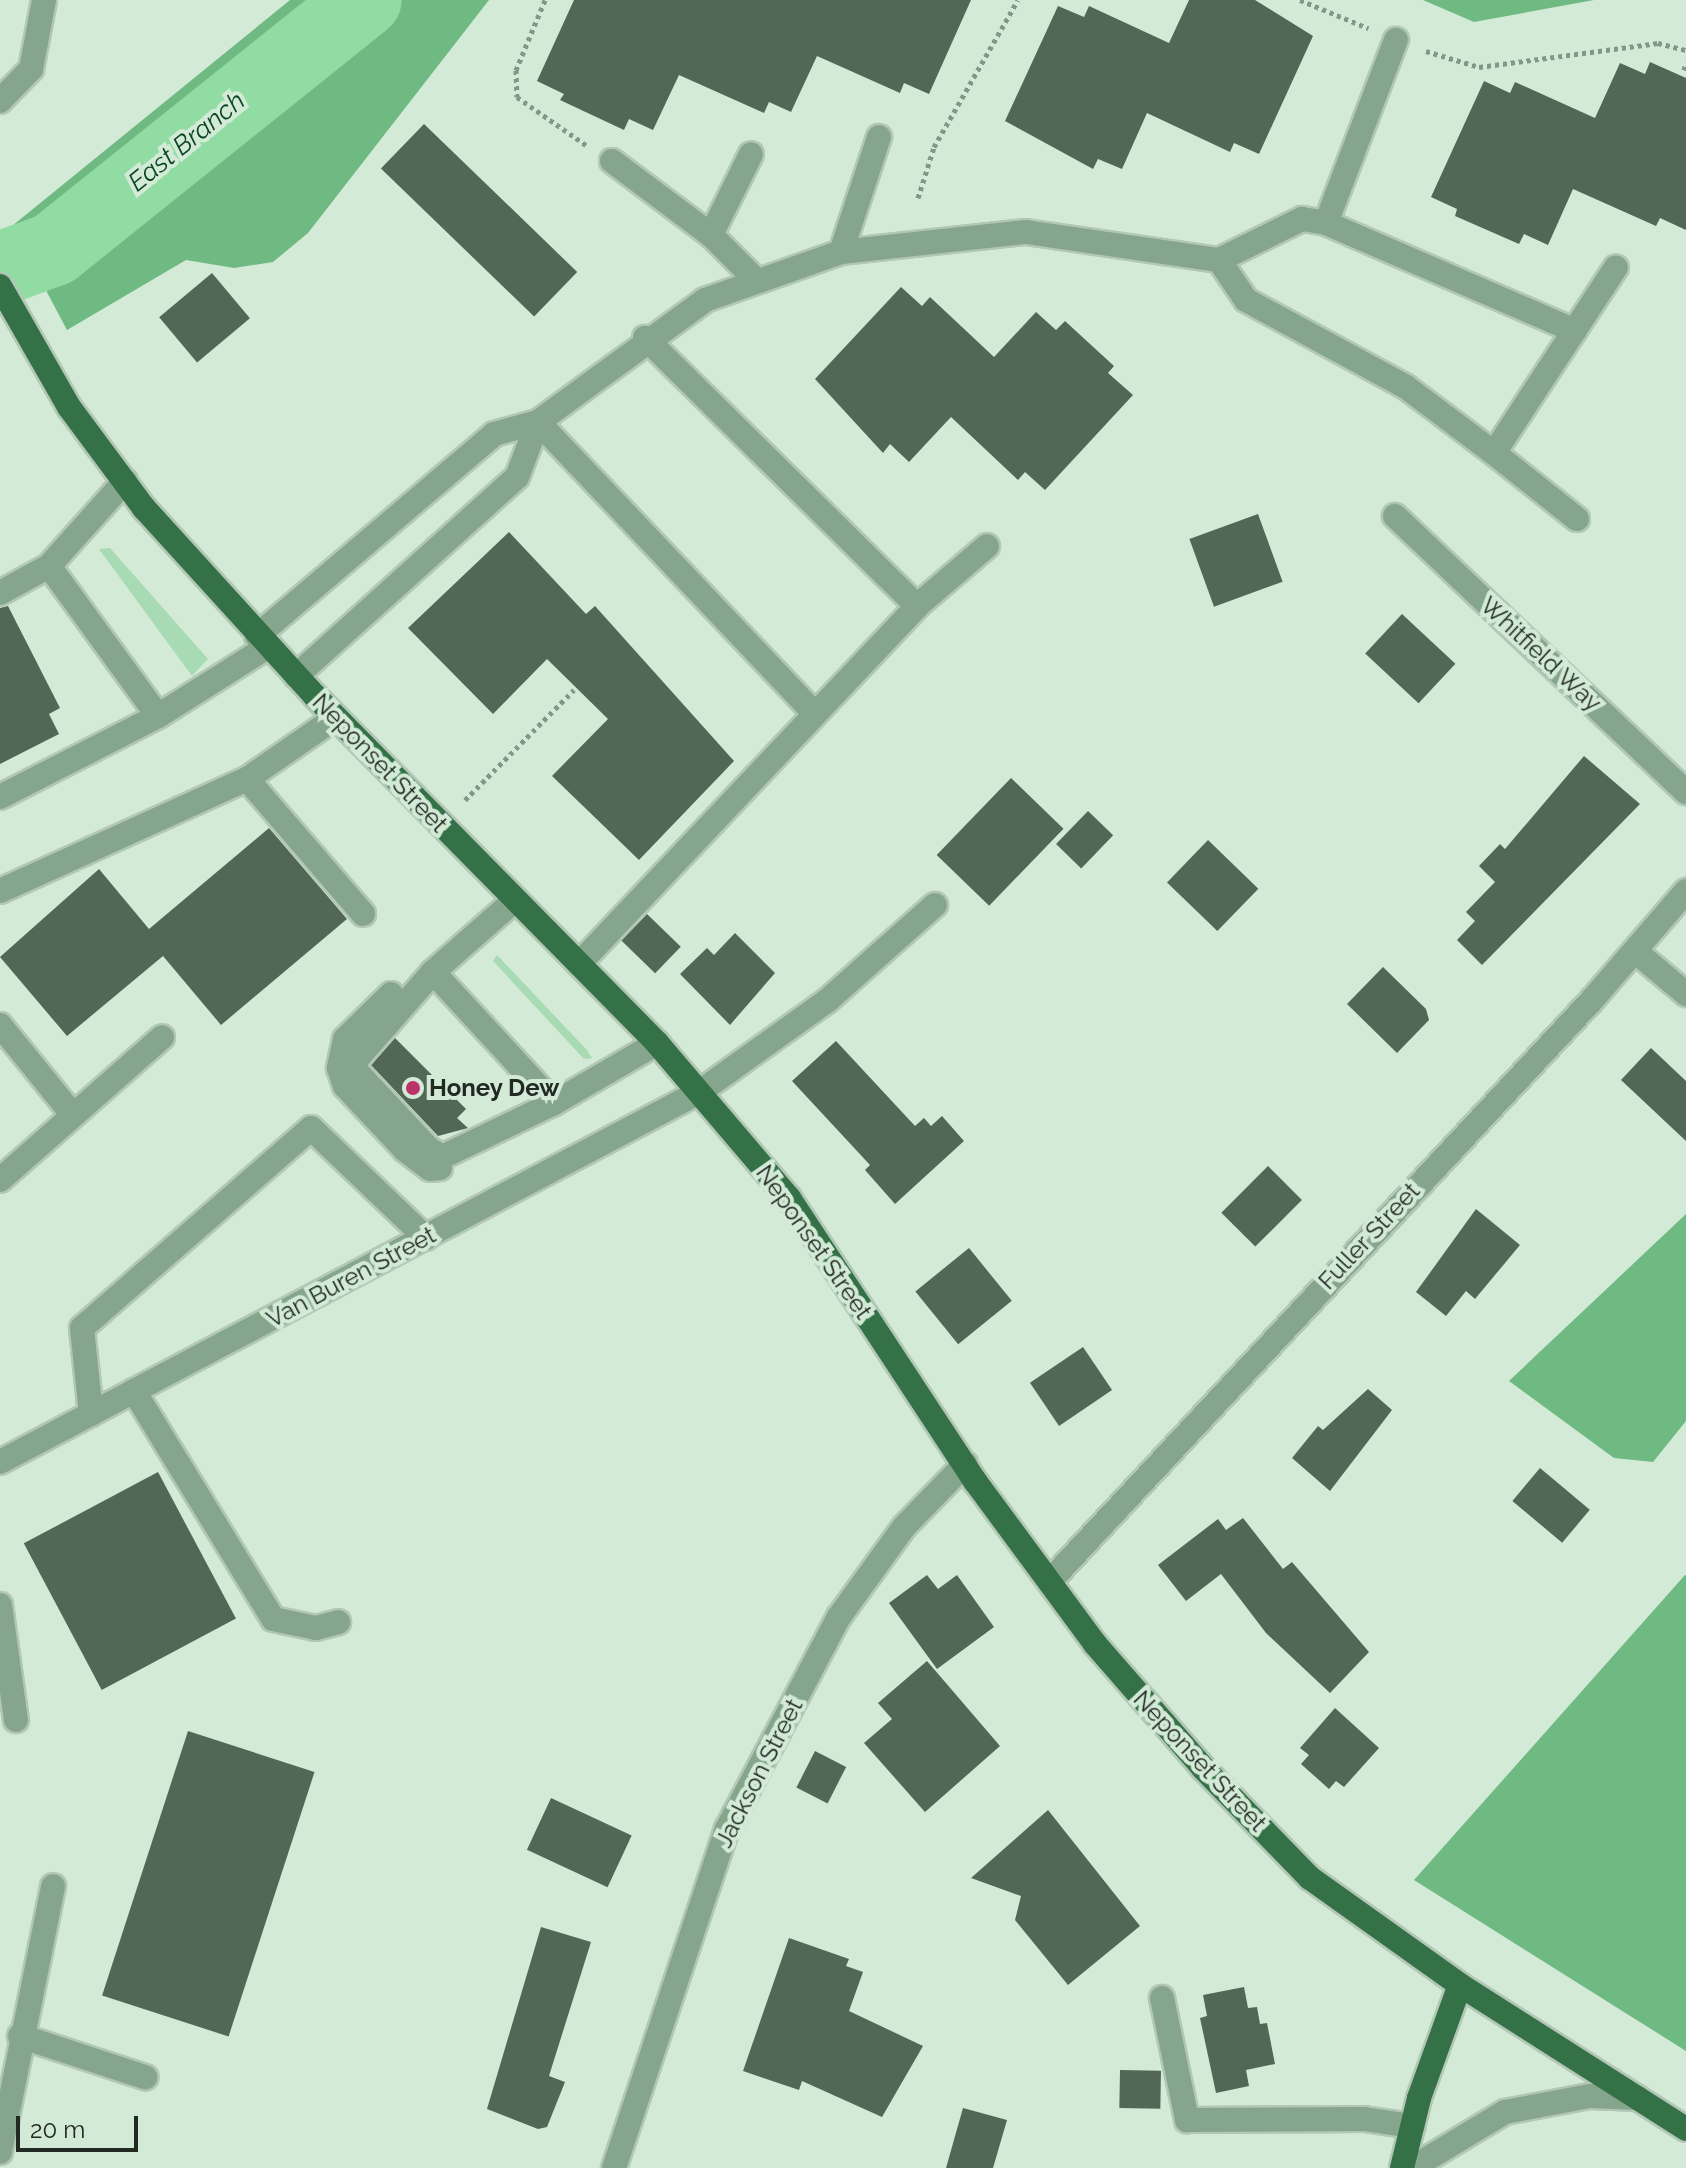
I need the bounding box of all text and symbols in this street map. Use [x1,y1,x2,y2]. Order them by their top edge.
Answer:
water label: East Branch [122,86,252,198]
street label: Whitfield Way [1474,590,1608,718]
street label: Neponset Street [307,688,453,838]
place label: Honey Dew [429,1074,560,1102]
marker: Honey Dew [404,1079,422,1097]
street label: Neponset Street [750,1159,878,1325]
street label: Fuller Street [1312,1177,1426,1295]
street label: Van Buren Street [262,1220,440,1334]
street label: Neponset Street [1127,1685,1273,1837]
street label: Jackson Street [709,1694,809,1852]
scale bar [20,2100,142,2150]
text: 20 m [30,2115,85,2144]

